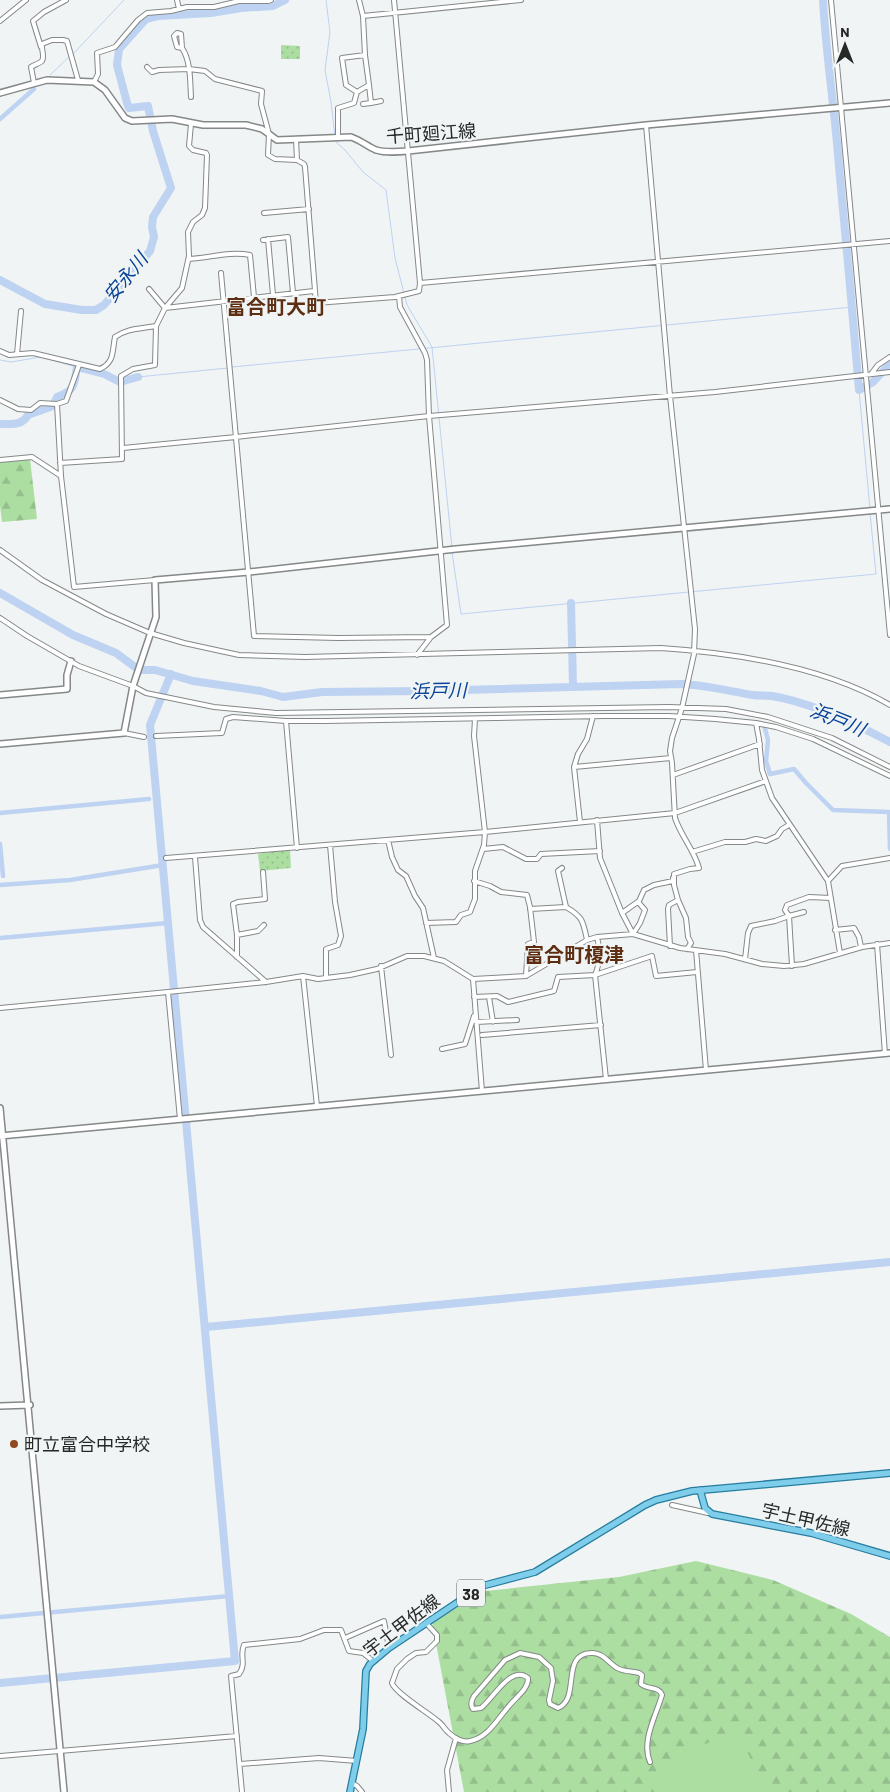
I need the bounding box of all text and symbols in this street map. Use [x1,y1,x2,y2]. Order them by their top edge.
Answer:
north arrow [820,20,870,70]
text: N [840,23,850,40]
street label: 千町廻江線 [385,119,477,147]
water label: 安永川 [98,246,153,306]
district label: 富合町大町 [226,294,326,318]
water label: 浜戸川 [409,678,469,702]
water label: 浜戸川 [807,698,871,741]
district label: 富合町榎津 [524,942,624,966]
place label: 町立富合中学校 [24,1433,150,1455]
marker: 町立富合中学校 [8,1438,20,1450]
street label: 宇土甲佐線 [760,1498,852,1540]
road number: 38 [457,1580,485,1606]
street label: 宇土甲佐線 [358,1589,444,1661]

